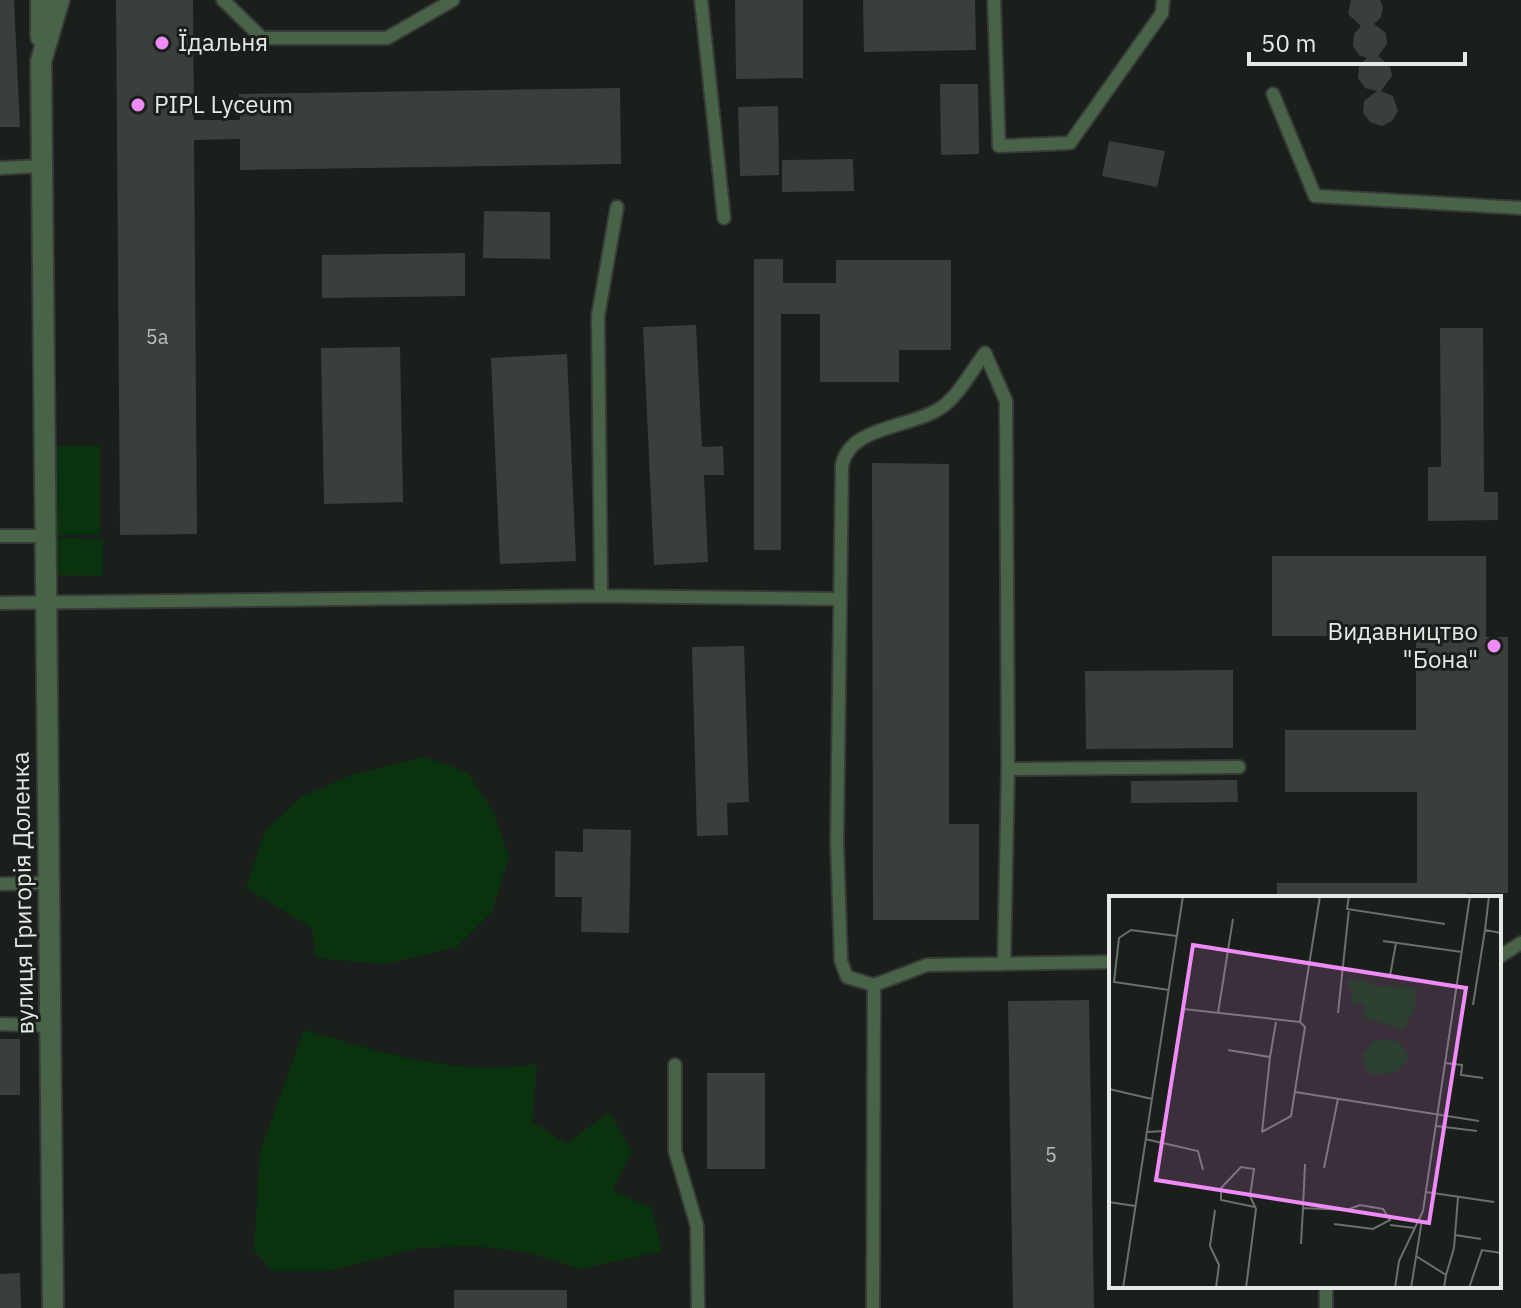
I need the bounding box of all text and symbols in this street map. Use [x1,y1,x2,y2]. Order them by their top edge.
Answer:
scale bar [1249,16,1465,66]
place label: Їдальня [178,26,268,58]
text: 50 m [1261,27,1316,59]
marker: Їдальня [153,34,171,52]
place label: PIPL Lyceum [154,88,293,120]
marker: PIPL Lyceum [129,96,147,114]
house number: 5а [146,323,169,350]
place label: Видавництво "Бона" [1328,615,1478,675]
marker: Видавництво "Бона" [1485,637,1503,655]
street label: вулиця Григорія Доленка [4,751,40,1035]
inset map [1109,896,1501,1288]
house number: 5 [1045,1141,1057,1168]

